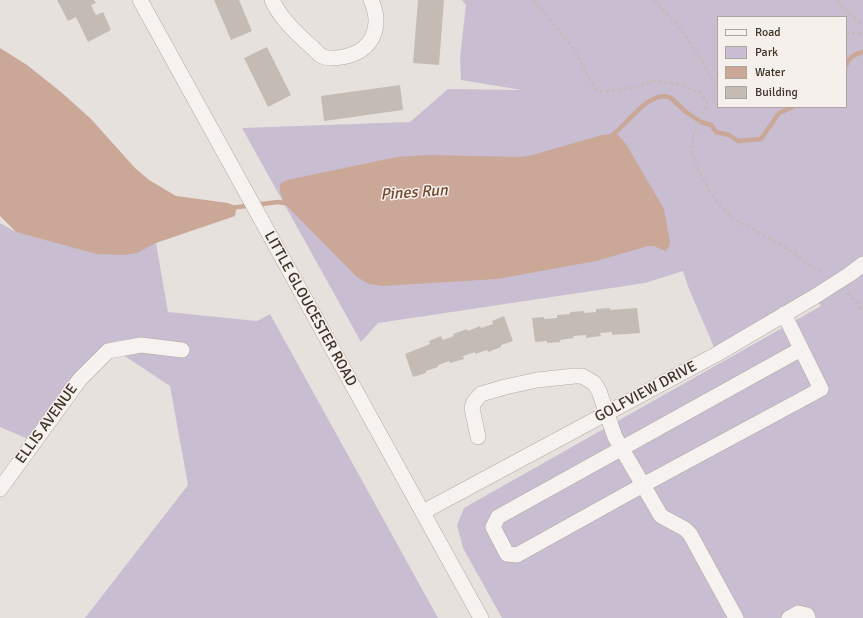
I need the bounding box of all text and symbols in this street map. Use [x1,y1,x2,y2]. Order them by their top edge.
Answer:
legend [717,16,847,108]
text: Road [755,25,781,40]
text: Park [755,45,778,60]
text: Water [755,65,785,80]
text: Building [755,85,798,100]
water label: Pines Run [380,181,448,205]
street label: LITTLE GLOUCESTER ROAD [260,228,360,390]
street label: GOLFVIEW DRIVE [592,358,700,426]
street label: ELLIS AVENUE [12,381,82,467]

